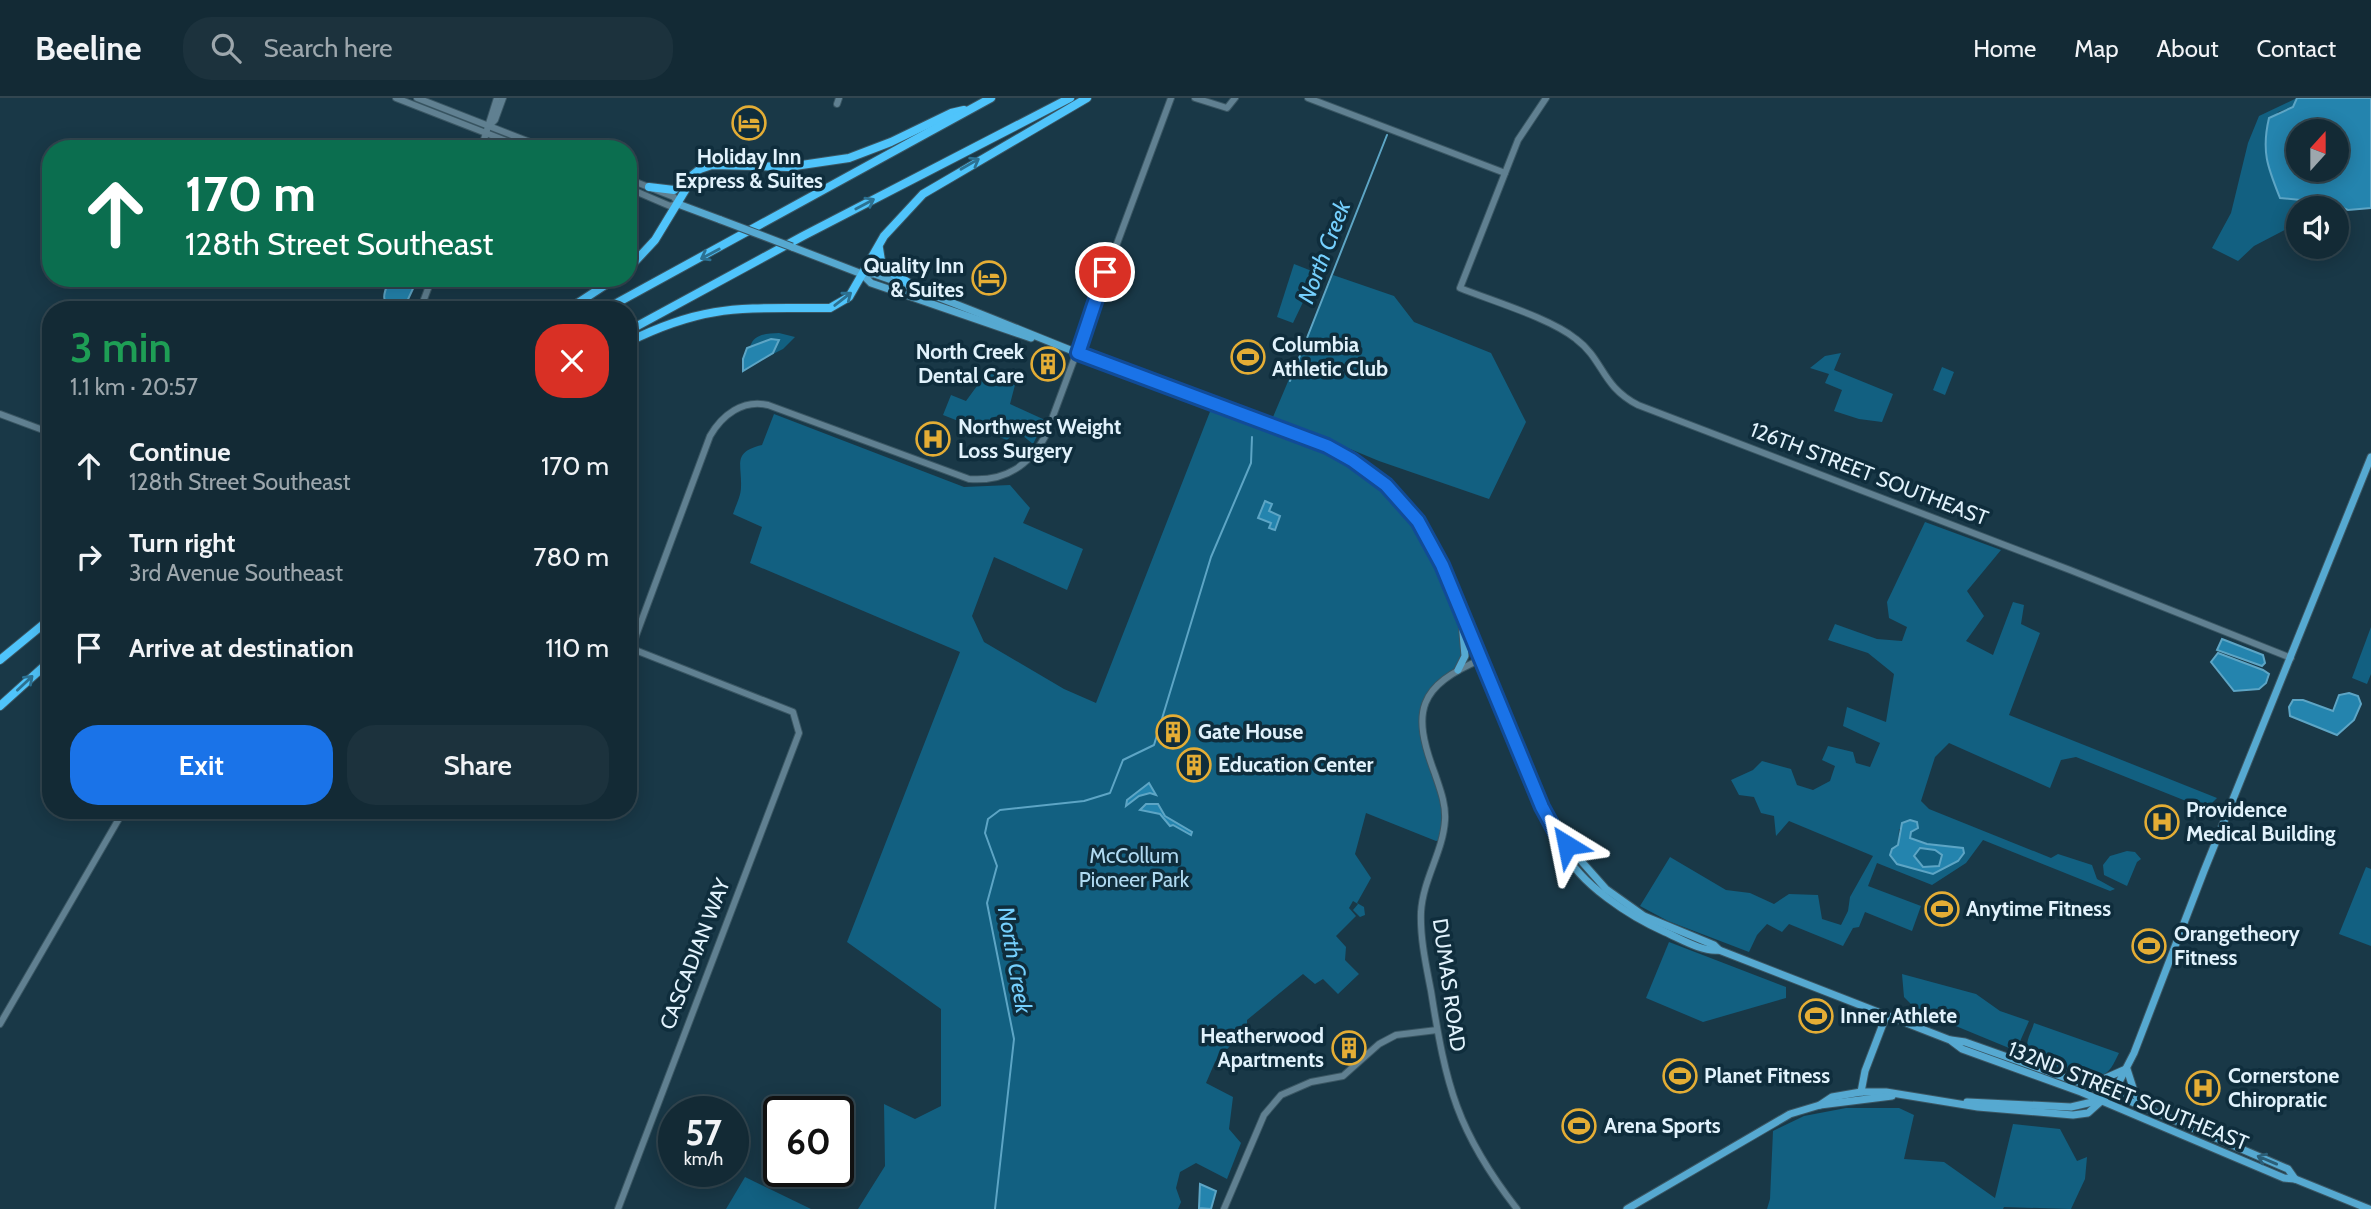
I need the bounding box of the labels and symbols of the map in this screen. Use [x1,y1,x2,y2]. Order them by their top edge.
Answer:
hotel icon: Holiday Inn Express & Suites [730,104,768,142]
north arrow [2286,119,2348,182]
place label: Holiday Inn Express & Suites [675,144,823,193]
one-way arrow [960,157,980,171]
one-way arrow [854,196,875,210]
water label: North Creek [1292,196,1357,307]
pin [1075,242,1135,302]
one-way arrow [700,247,721,261]
place label: Quality Inn & Suites [863,253,964,302]
hotel icon: Quality Inn & Suites [970,259,1008,297]
one-way arrow [833,292,852,307]
place label: Columbia Athletic Club [1272,332,1388,381]
sports icon: Columbia Athletic Club [1229,338,1267,376]
place label: North Creek Dental Care [916,339,1025,388]
building icon: North Creek Dental Care [1029,345,1067,383]
place label: Northwest Weight Loss Surgery [958,414,1121,463]
street label: 126TH STREET SOUTHEAST [1747,417,1992,531]
hospital icon: Northwest Weight Loss Surgery [914,420,952,458]
one-way arrow [16,675,34,691]
building icon: Gate House [1154,713,1192,751]
place label: Gate House [1198,719,1303,744]
building icon: Education Center [1175,746,1213,784]
place label: Education Center [1218,752,1374,777]
place label: Providence Medical Building [2186,797,2336,846]
hospital icon: Providence Medical Building [2143,803,2181,841]
position arrow [1530,808,1604,882]
park label: McCollum Pioneer Park [1079,843,1190,892]
street label: CASCADIAN WAY [654,874,735,1033]
sports icon: Anytime Fitness [1923,890,1961,928]
place label: Anytime Fitness [1966,896,2111,921]
water label: North Creek [992,905,1038,1017]
street label: DUMAS ROAD [1428,917,1471,1053]
place label: Orangetheory Fitness [2174,921,2300,970]
sports icon: Orangetheory Fitness [2130,927,2168,965]
sports icon: Inner Athlete [1797,997,1835,1035]
place label: Inner Athlete [1840,1003,1957,1028]
place label: Heatherwood Apartments [1200,1023,1324,1072]
building icon: Heatherwood Apartments [1330,1029,1368,1067]
street label: 132ND STREET SOUTHEAST [2004,1036,2252,1155]
sports icon: Planet Fitness [1661,1057,1699,1095]
place label: Planet Fitness [1704,1063,1830,1088]
place label: Cornerstone Chiropratic [2228,1063,2339,1112]
hospital icon: Cornerstone Chiropratic [2184,1069,2222,1107]
speed limit sign: 60 [763,1096,854,1187]
sports icon: Arena Sports [1560,1107,1598,1145]
place label: Arena Sports [1604,1113,1721,1138]
one-way arrow [2257,1153,2278,1166]

